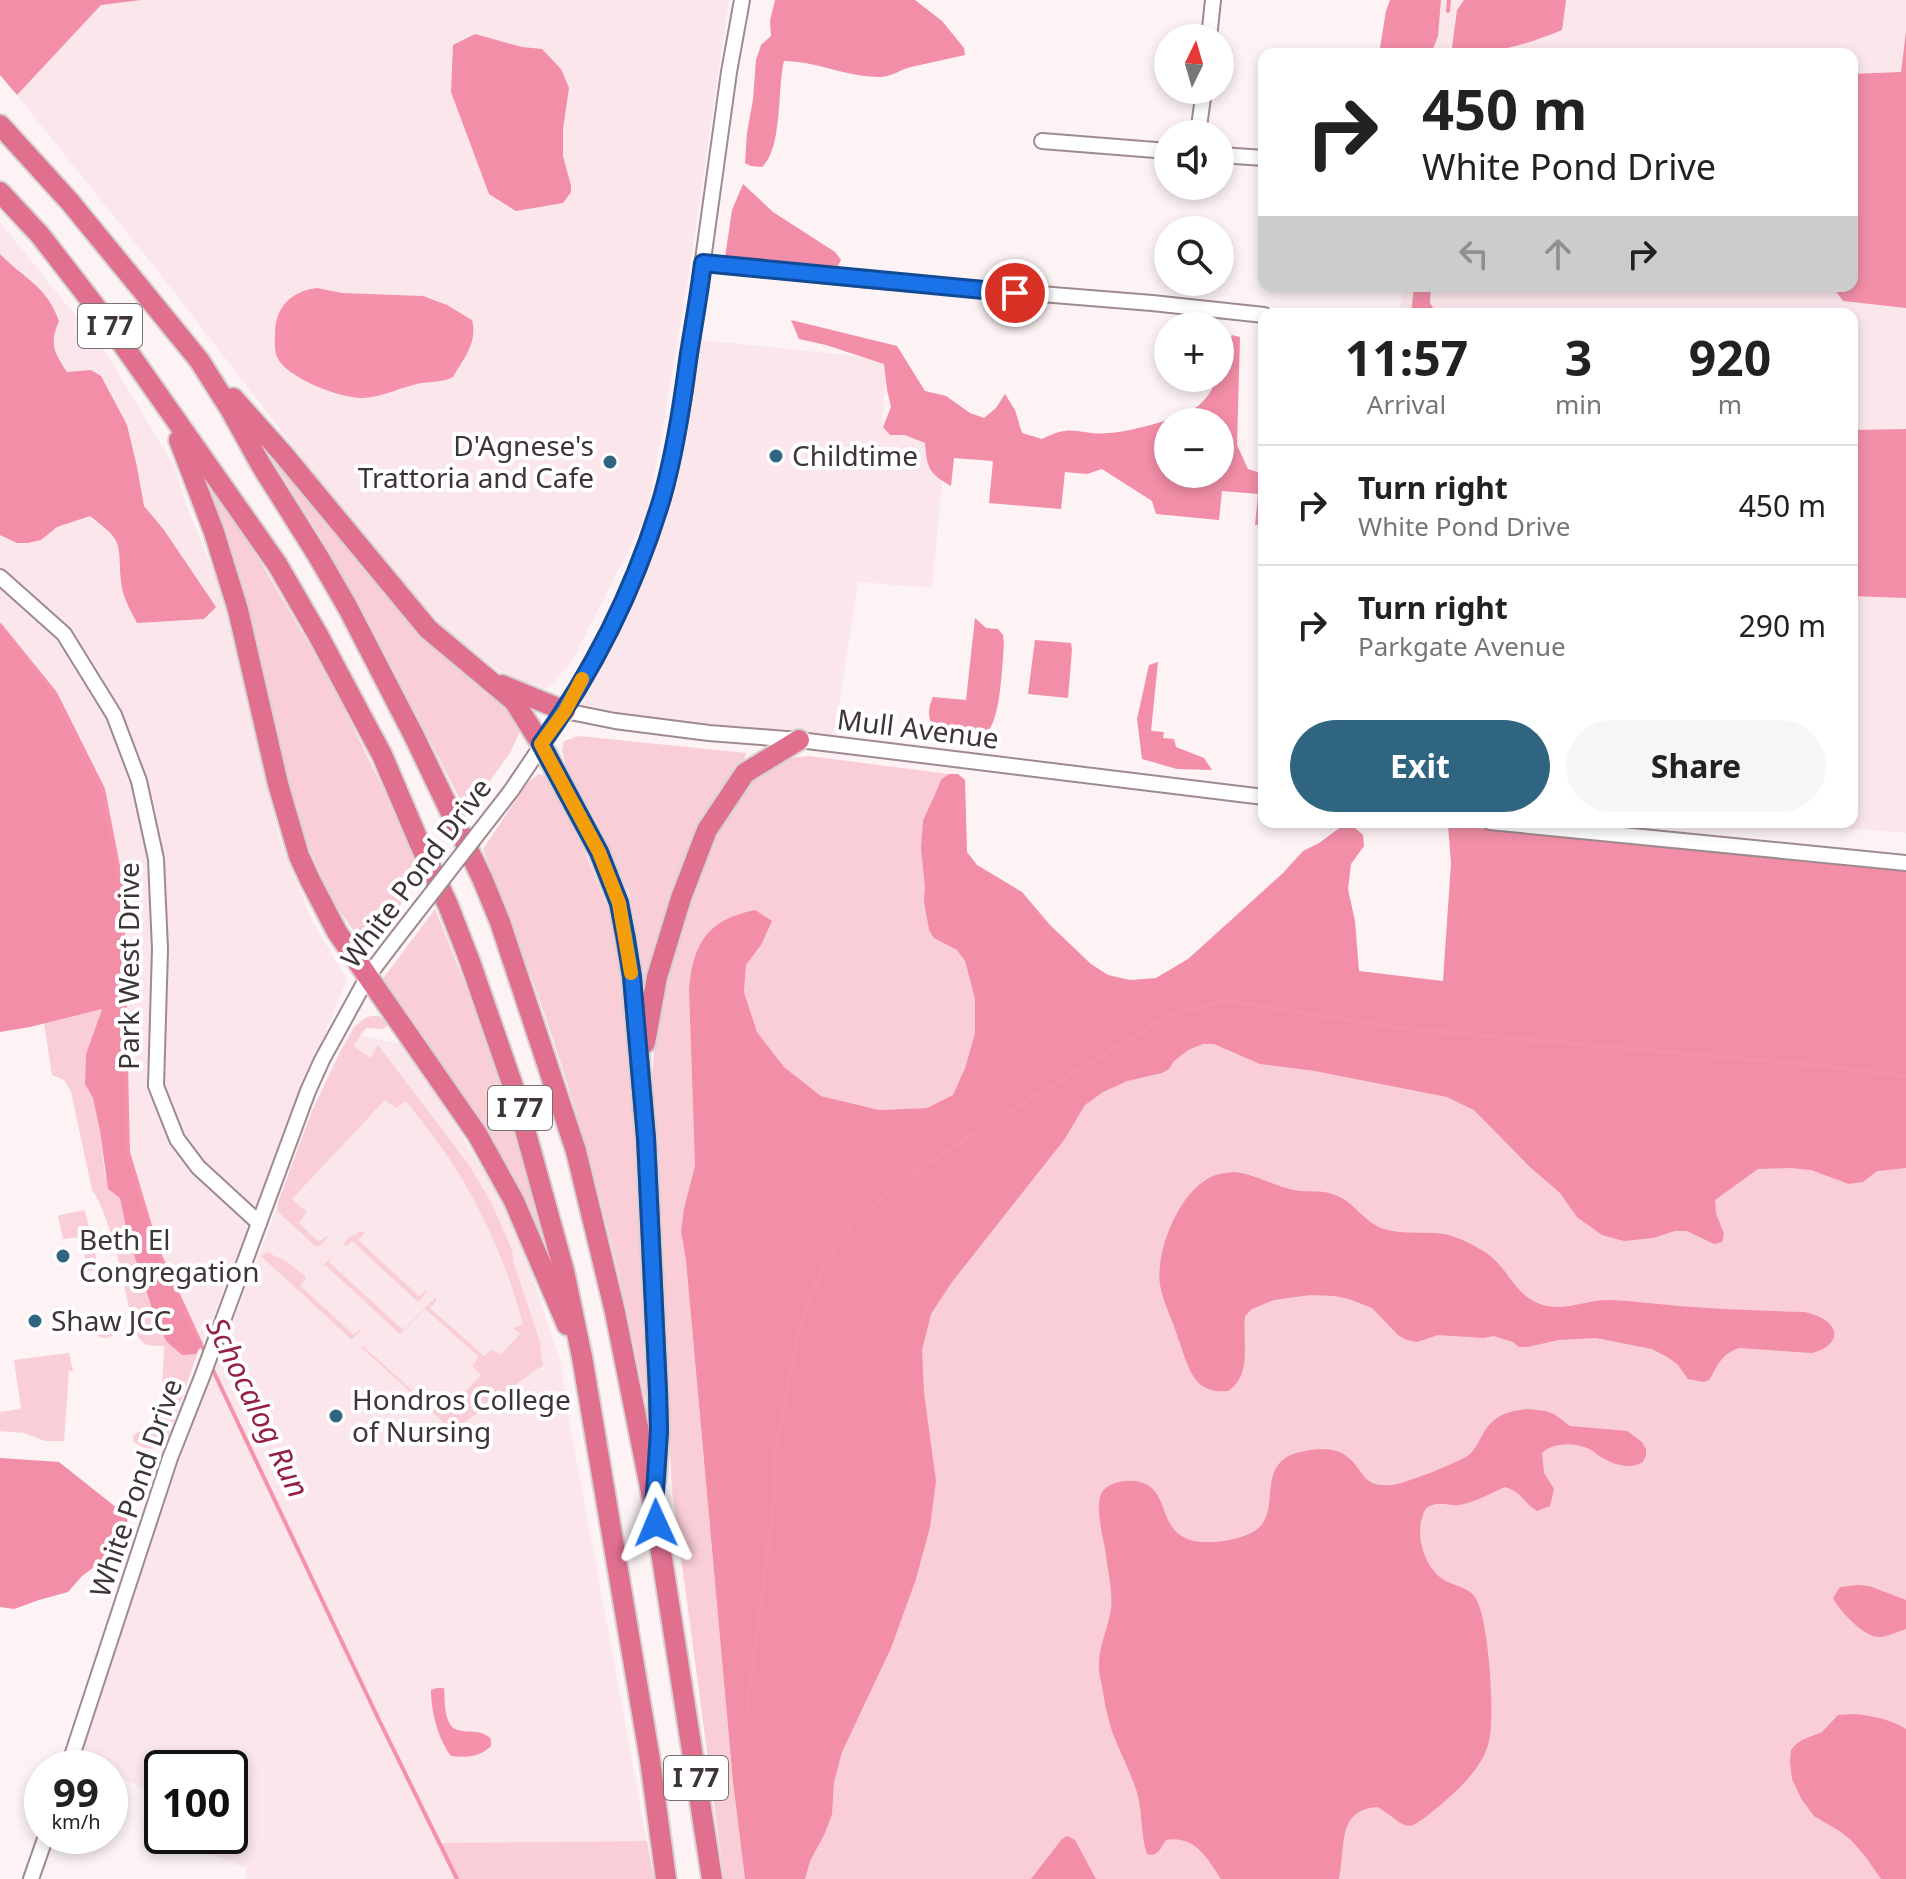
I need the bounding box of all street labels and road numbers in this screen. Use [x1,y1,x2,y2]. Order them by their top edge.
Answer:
road number: I 77 [78,304,142,348]
street label: Mull Avenue [835,699,1001,757]
street label: White Pond Drive [331,770,499,975]
street label: Park West Drive [109,862,147,1070]
road number: I 77 [488,1086,552,1130]
street label: White Pond Drive [80,1373,190,1602]
road number: I 77 [664,1756,728,1800]

